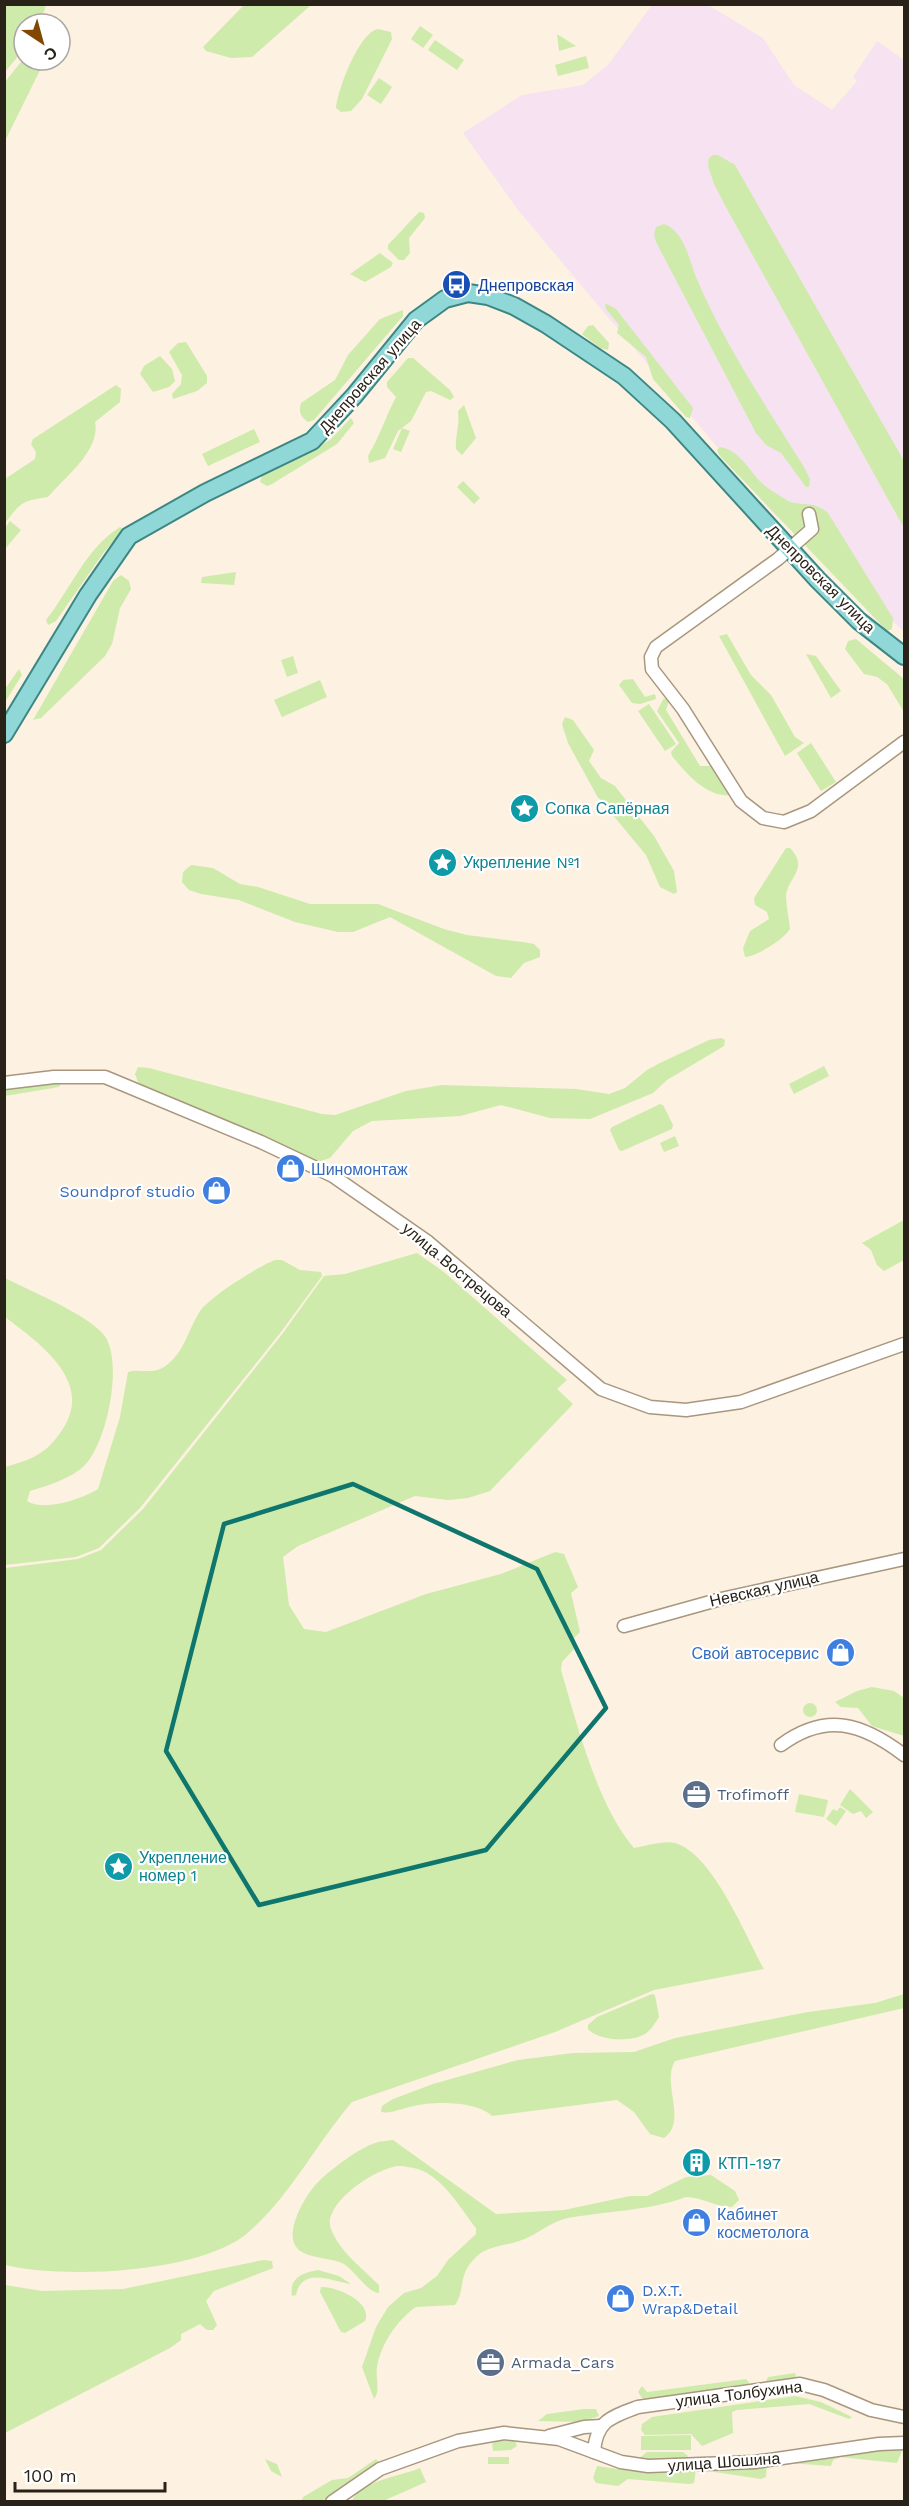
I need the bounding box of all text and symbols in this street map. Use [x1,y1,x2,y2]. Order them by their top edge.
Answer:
north arrow [12,12,72,72]
text: С [40,43,61,65]
bus stop icon: Днепровская [441,269,473,301]
place label: Днепровская [478,276,574,295]
street label: Днепровская улица [315,315,425,437]
street label: Днепровская улица [763,521,879,637]
place icon: Сопка Сапёрная [508,792,540,824]
place label: Сопка Сапёрная [545,799,669,818]
place icon: Укрепление №1 [426,846,458,878]
place label: Укрепление №1 [463,853,580,872]
shop icon: Шиномонтаж [274,1153,306,1185]
place label: Шиномонтаж [311,1160,408,1179]
shop icon: Soundprof studio [200,1175,232,1207]
place label: Soundprof studio [60,1182,195,1201]
street label: улица Вострецова [398,1219,516,1321]
street label: Невская улица [708,1567,820,1611]
shop icon: Свой автосервис [824,1637,856,1669]
place label: Свой автосервис [692,1644,819,1663]
office icon: Trofimoff [680,1778,712,1810]
place label: Trofimoff [717,1785,790,1804]
place label: Укрепление номер 1 [139,1848,227,1885]
place icon: Укрепление номер 1 [102,1850,134,1882]
building icon: КТП-197 [681,2147,713,2179]
place label: КТП-197 [718,2154,781,2173]
place label: Кабинет косметолога [717,2205,809,2242]
shop icon: Кабинет косметолога [680,2207,712,2239]
place label: D.X.T. Wrap&Detail [642,2281,738,2318]
shop icon: D.X.T. Wrap&Detail [605,2283,637,2315]
office icon: Armada_Cars [474,2346,506,2378]
place label: Armada_Cars [511,2353,615,2372]
street label: улица Толбухина [675,2377,803,2411]
street label: улица Шошина [667,2449,781,2475]
scale bar [15,2455,165,2493]
text: 100 m [24,2465,77,2486]

